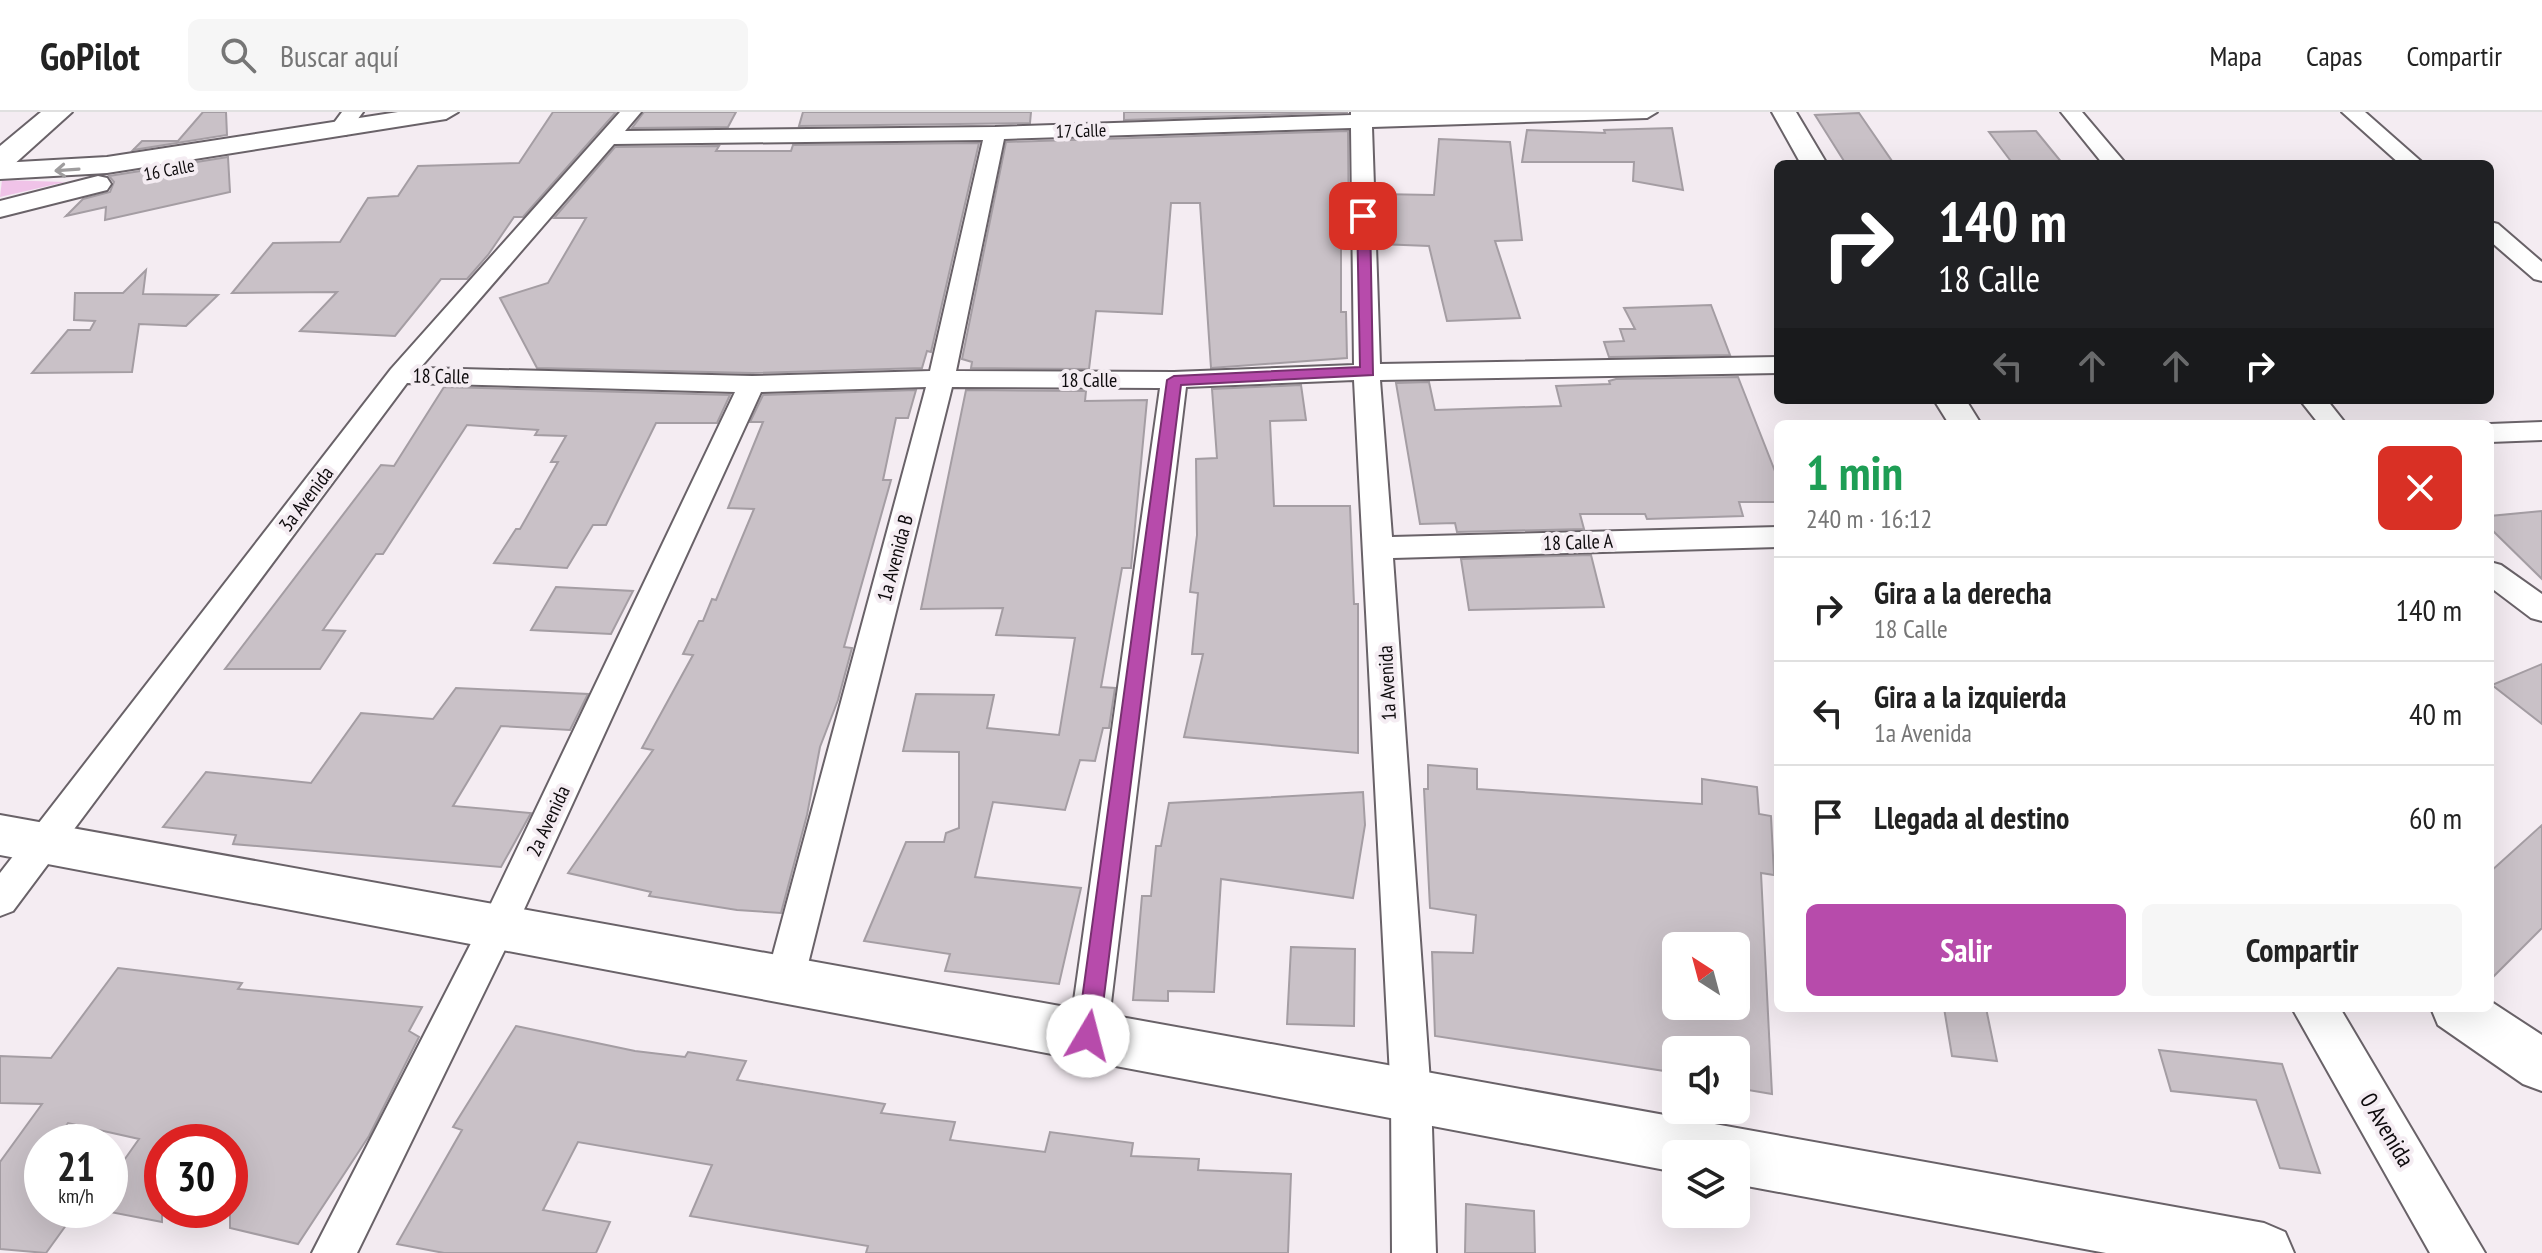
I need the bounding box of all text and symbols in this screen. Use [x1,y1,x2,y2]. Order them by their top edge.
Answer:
search box [188,19,748,91]
text: GoPilot [40,31,140,80]
icon: search [216,33,260,77]
text: Buscar aquí [280,36,399,75]
text: Mapa [2210,37,2262,74]
text: Capas [2306,37,2362,74]
text: Compartir [2406,37,2502,74]
street label: 17 Calle [1055,118,1107,143]
street label: 16 Calle [142,153,196,186]
one-way arrow [54,162,81,177]
pin [1329,182,1397,250]
text: 140 m [1938,185,2067,257]
icon: right [1806,192,1910,296]
icon: arrive [1341,194,1385,238]
text: 18 Calle [1938,255,2040,302]
icon: left [1986,344,2030,388]
icon: ahead [2070,344,2114,388]
icon: ahead [2154,344,2198,388]
icon: right [2238,344,2282,388]
street label: 18 Calle [412,363,470,389]
street label: 18 Calle [1061,367,1117,393]
text: 1 min [1806,441,1903,503]
button: close [2378,446,2462,530]
street label: 3a Avenida [273,461,339,537]
text: 240 m · 16:12 [1806,502,1932,535]
street label: 1a Avenida B [871,512,919,604]
street label: 18 Calle A [1543,528,1614,556]
text: Gira a la derecha [1874,573,2052,612]
icon: right [1806,587,1850,631]
text: 140 m [2396,590,2462,629]
text: 18 Calle [1874,612,1948,645]
street label: 1a Avenida [1372,645,1402,721]
text: Gira a la izquierda [1874,677,2066,716]
icon: left [1806,691,1850,735]
text: 40 m [2409,694,2462,733]
text: 1a Avenida [1874,716,1972,749]
street label: 2a Avenida [520,781,576,861]
icon: arrive [1806,795,1850,839]
text: Llegada al destino [1874,798,2069,837]
text: 60 m [2409,798,2462,837]
button: Salir [1806,904,2126,996]
button: Compartir [2142,904,2462,996]
north arrow [1662,932,1750,1020]
map controls [1662,932,1750,1228]
position arrow [1046,994,1130,1078]
button: sound [1662,1036,1750,1124]
street label: 0 Avenida [2353,1087,2422,1172]
speed limit sign: 30 [144,1124,248,1228]
text: 21 [57,1140,95,1192]
button: layers [1662,1140,1750,1228]
text: km/h [58,1183,94,1209]

